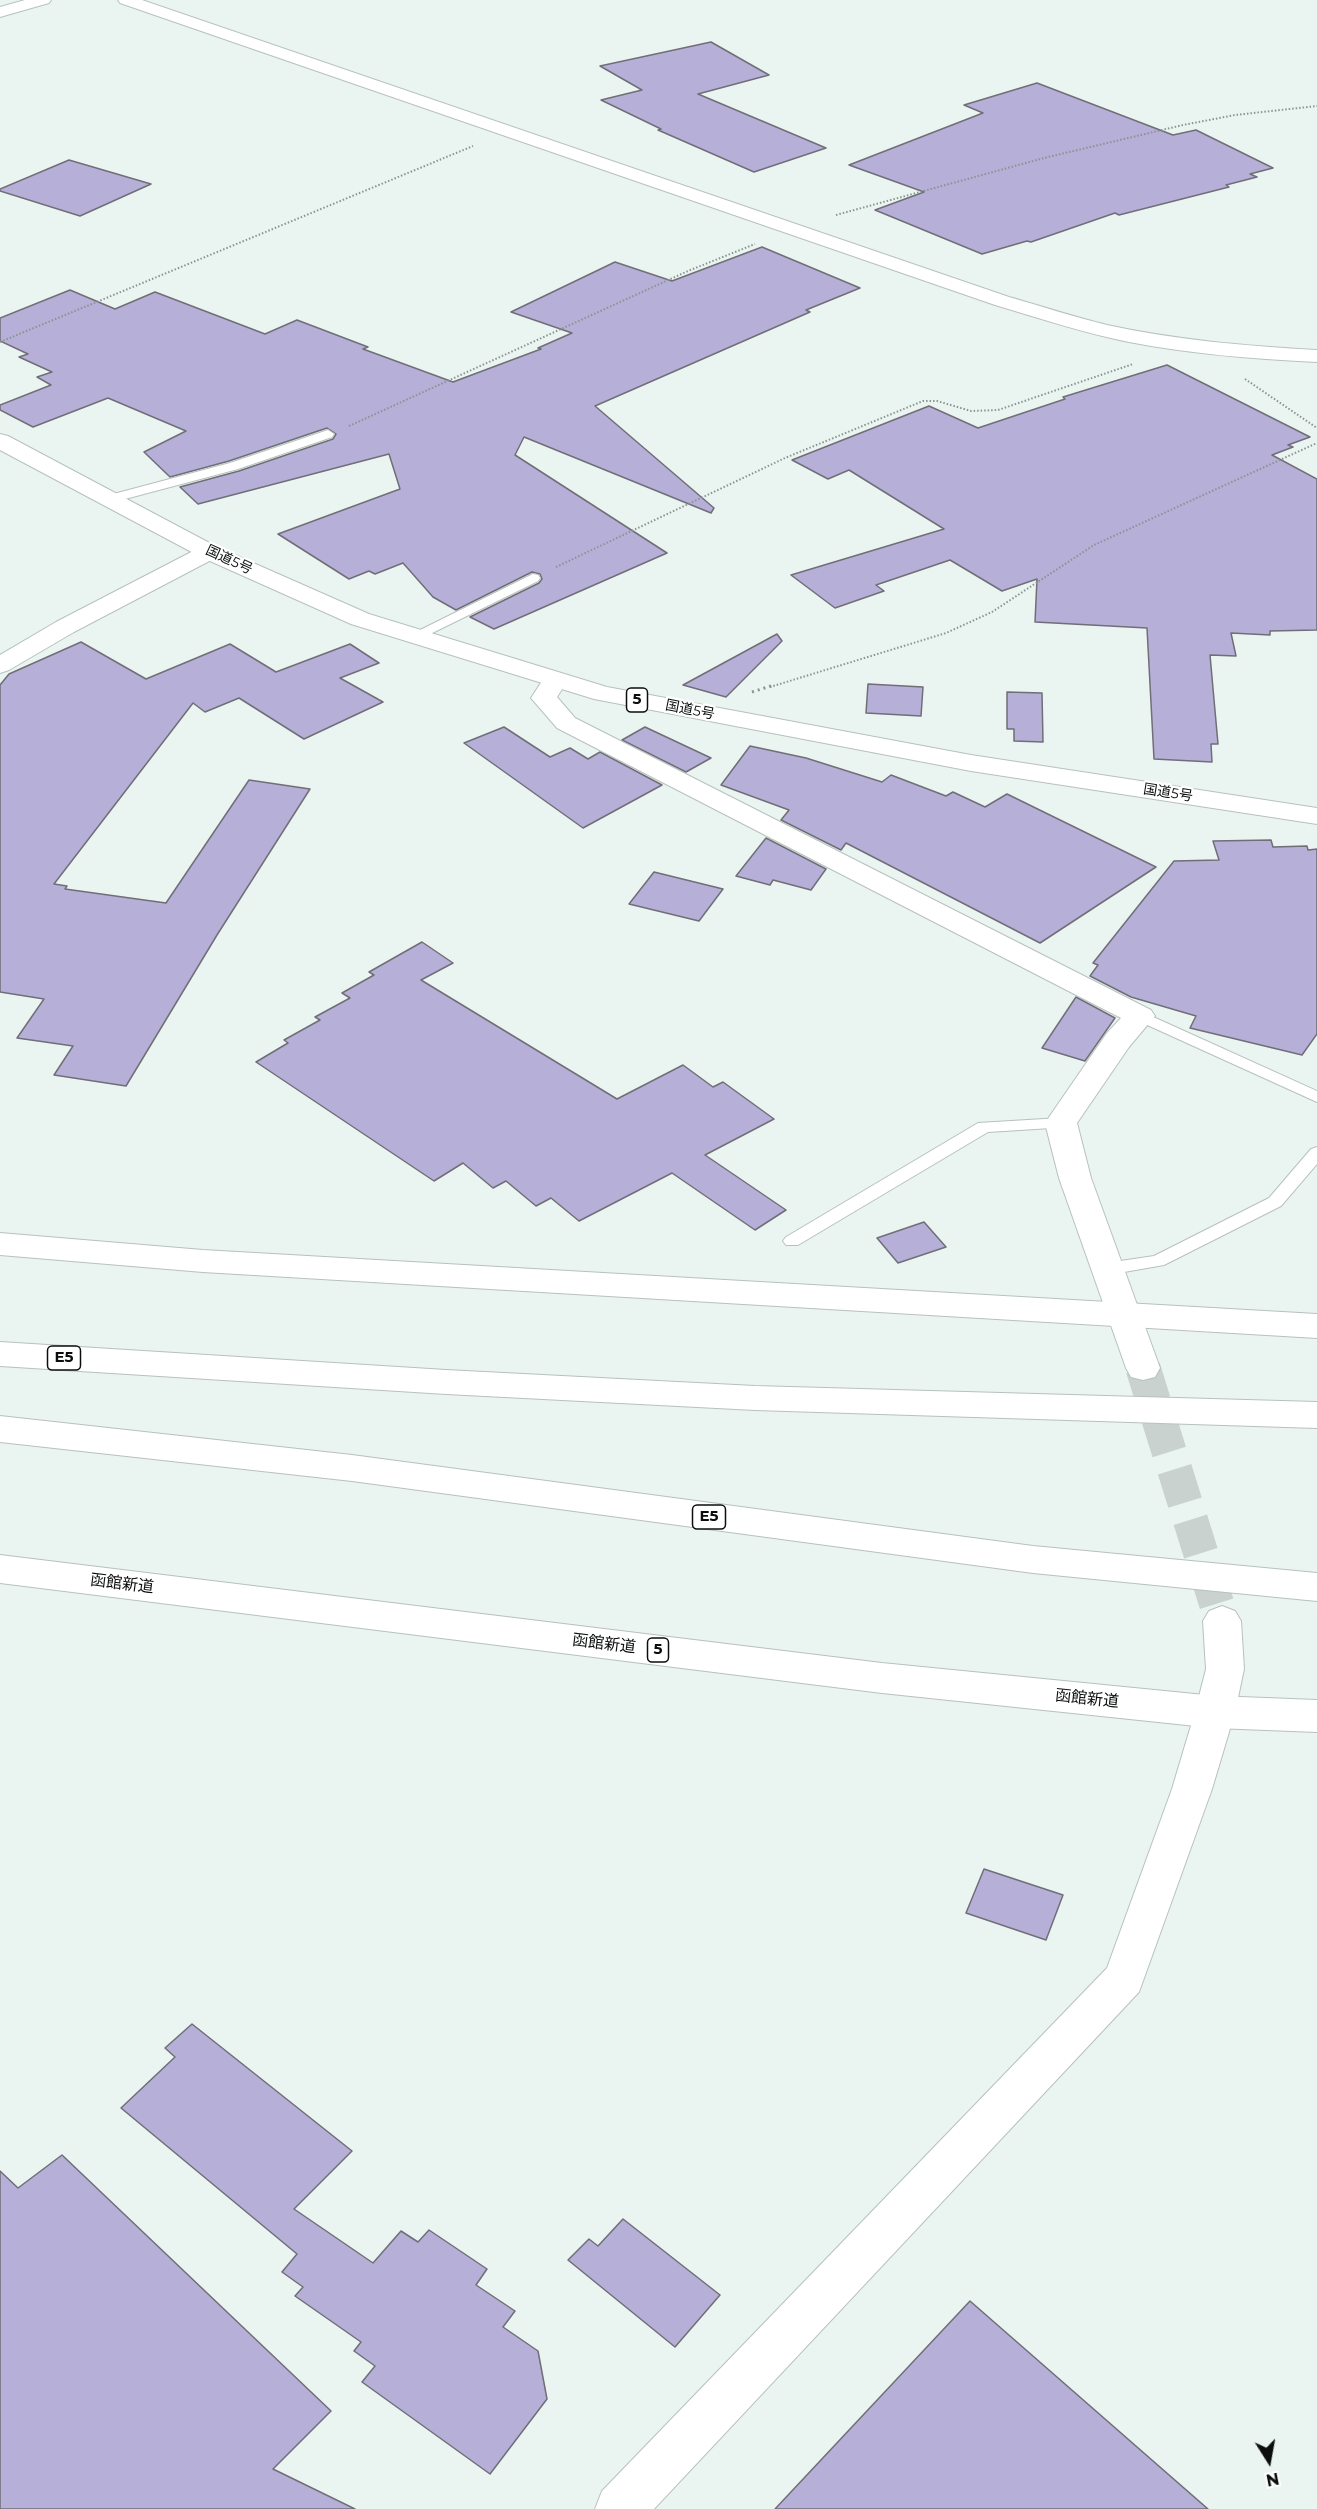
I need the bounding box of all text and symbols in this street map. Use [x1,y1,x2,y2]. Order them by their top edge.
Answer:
street label: 国道5号 [203,542,255,578]
road number: 5 [626,688,648,712]
street label: 国道5号 [664,697,716,723]
street label: 国道5号 [1142,781,1194,805]
road number: E5 [48,1346,80,1370]
road number: E5 [692,1505,726,1529]
street label: 函館新道 [89,1571,155,1597]
street label: 函館新道 [571,1631,637,1657]
road number: 5 [648,1638,668,1662]
street label: 函館新道 [1054,1686,1120,1712]
north arrow [1239,2431,1299,2491]
text: N [1264,2469,1281,2490]

